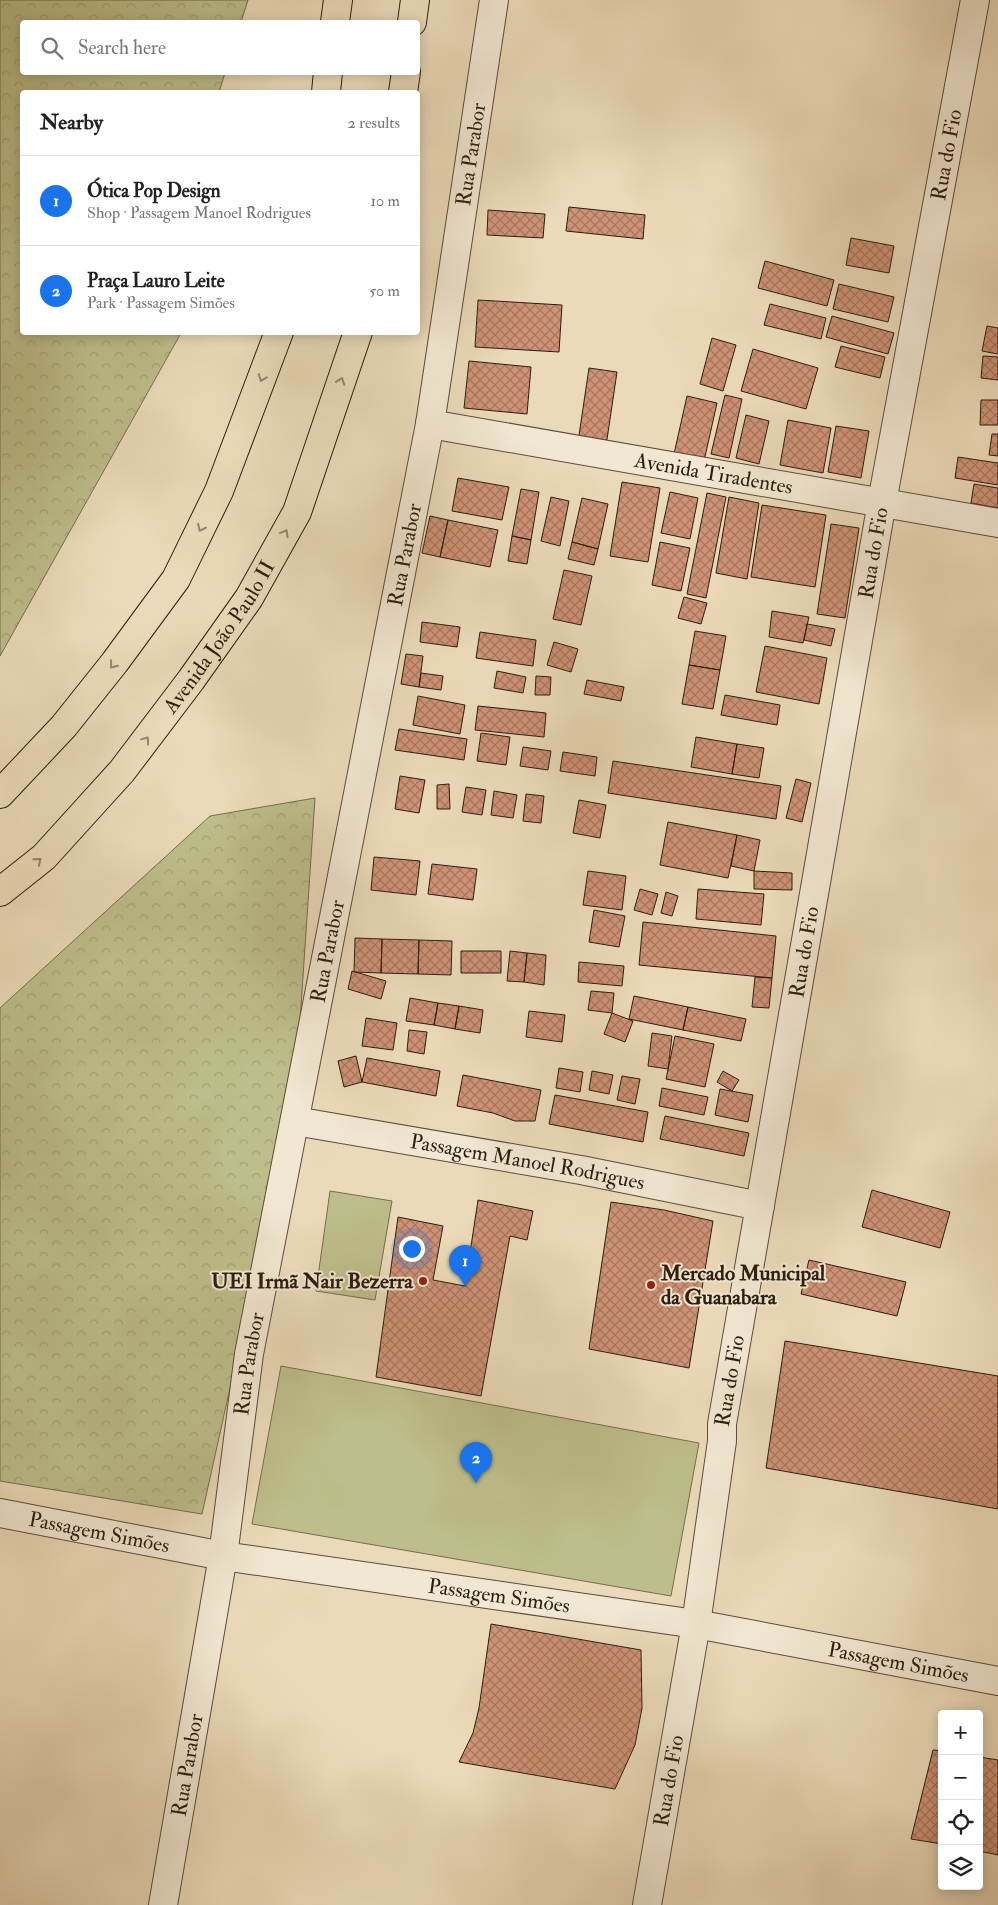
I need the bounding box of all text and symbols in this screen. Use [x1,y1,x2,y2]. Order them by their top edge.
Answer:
search box [20,20,420,75]
icon: search [38,34,66,62]
text: Search here [78,36,166,60]
street label: Rua Parabor [450,101,492,208]
street label: Rua do Fio [925,107,968,203]
text: Nearby [40,109,103,136]
text: 2 results [347,113,400,133]
text: Ótica Pop Design [87,179,221,203]
text: 1 [53,191,59,211]
text: 10 m [370,191,400,211]
text: Shop · Passagem Manoel Rodrigues [87,203,311,223]
text: Praça Lauro Leite [87,269,225,293]
text: 2 [52,281,60,301]
text: 50 m [369,281,400,301]
text: Park · Passagem Simões [87,293,235,313]
one-way arrow [258,373,268,382]
one-way arrow [335,377,345,385]
street label: Avenida Tiradentes [631,446,795,501]
street label: Rua Parabor [381,501,428,608]
street label: Rua do Fio [852,505,894,601]
one-way arrow [197,523,207,532]
one-way arrow [279,529,289,538]
street label: Avenida João Paulo II [156,556,281,720]
one-way arrow [111,659,119,668]
one-way arrow [140,737,148,746]
one-way arrow [32,859,41,867]
street label: Rua Parabor [304,898,351,1005]
street label: Rua do Fio [783,904,825,1000]
street label: Passagem Manoel Rodrigues [408,1127,647,1196]
your location [399,1236,425,1262]
pin: 1 [449,1245,481,1286]
place label: Mercado Municipal da Guanabara [660,1260,826,1311]
place label: UEI Irmã Nair Bezerra [211,1268,414,1295]
marker: UEI Irmã Nair Bezerra [417,1275,429,1287]
marker: Mercado Municipal da Guanabara [645,1279,657,1291]
street label: Rua Parabor [228,1310,270,1417]
street label: Rua do Fio [708,1333,751,1428]
pin: 2 [460,1442,492,1483]
street label: Passagem Simões [26,1505,172,1559]
street label: Passagem Simões [426,1572,572,1619]
street label: Passagem Simões [826,1636,971,1689]
map controls [938,1710,983,1890]
button: + [938,1710,983,1755]
street label: Rua Parabor [165,1711,209,1819]
street label: Rua do Fio [647,1733,690,1829]
button: − [938,1755,983,1800]
button: locate [938,1800,983,1845]
button: layers [938,1845,983,1890]

